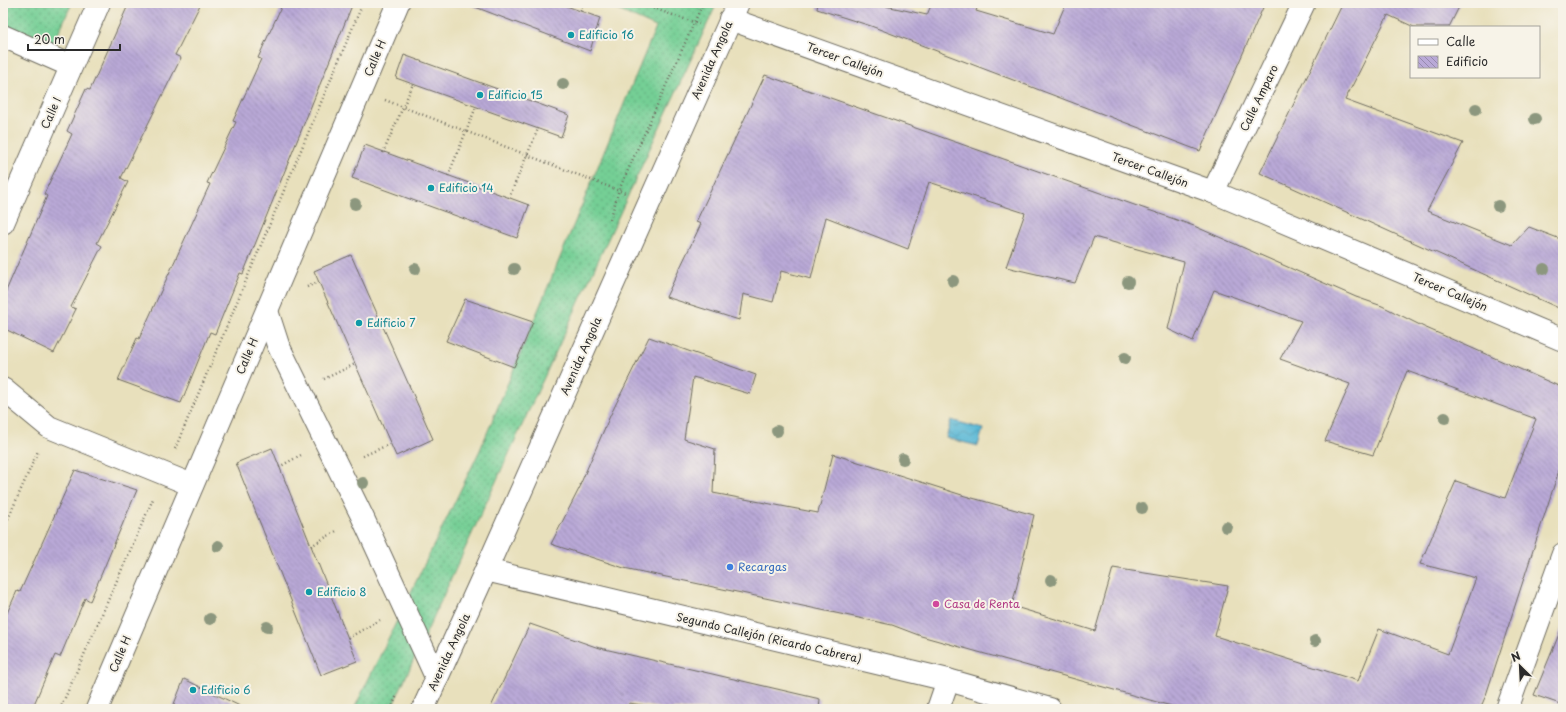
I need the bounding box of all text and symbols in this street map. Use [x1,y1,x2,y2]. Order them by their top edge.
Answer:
street label: Avenida Angola [687,18,736,102]
scale bar [28,26,120,52]
place label: Edificio 16 [579,26,634,43]
legend [1410,26,1540,78]
text: 20 m [34,30,65,48]
marker: Edificio 16 [566,30,576,40]
text: Calle [1446,32,1476,50]
street label: Calle H [359,37,390,79]
street label: Tercer Callejón [804,38,886,81]
text: Edificio [1446,52,1488,70]
street label: Calle Amparo [1235,61,1282,134]
place label: Edificio 15 [488,86,543,103]
marker: Edificio 15 [475,90,485,100]
street label: Calle I [36,94,65,131]
street label: Tercer Callejón [1109,148,1191,191]
place label: Edificio 14 [439,179,494,196]
marker: Edificio 14 [426,183,436,193]
street label: Tercer Callejón [1410,268,1491,315]
place label: Edificio 7 [367,314,416,331]
street label: Avenida Angola [556,314,605,398]
marker: Edificio 7 [354,318,364,328]
street label: Calle H [231,335,262,377]
place label: Recargas [738,558,787,575]
marker: Recargas [725,562,735,572]
place label: Edificio 8 [317,583,367,600]
marker: Edificio 8 [304,587,314,597]
place label: Casa de Renta [944,595,1020,612]
marker: Casa de Renta [931,599,941,609]
street label: Segundo Callejón (Ricardo Cabrera) [675,608,863,667]
street label: Avenida Angola [423,610,474,693]
street label: Calle H [104,633,135,675]
north arrow [1500,646,1540,686]
text: N [1508,647,1523,666]
place label: Edificio 6 [201,681,251,698]
marker: Edificio 6 [188,685,198,695]

